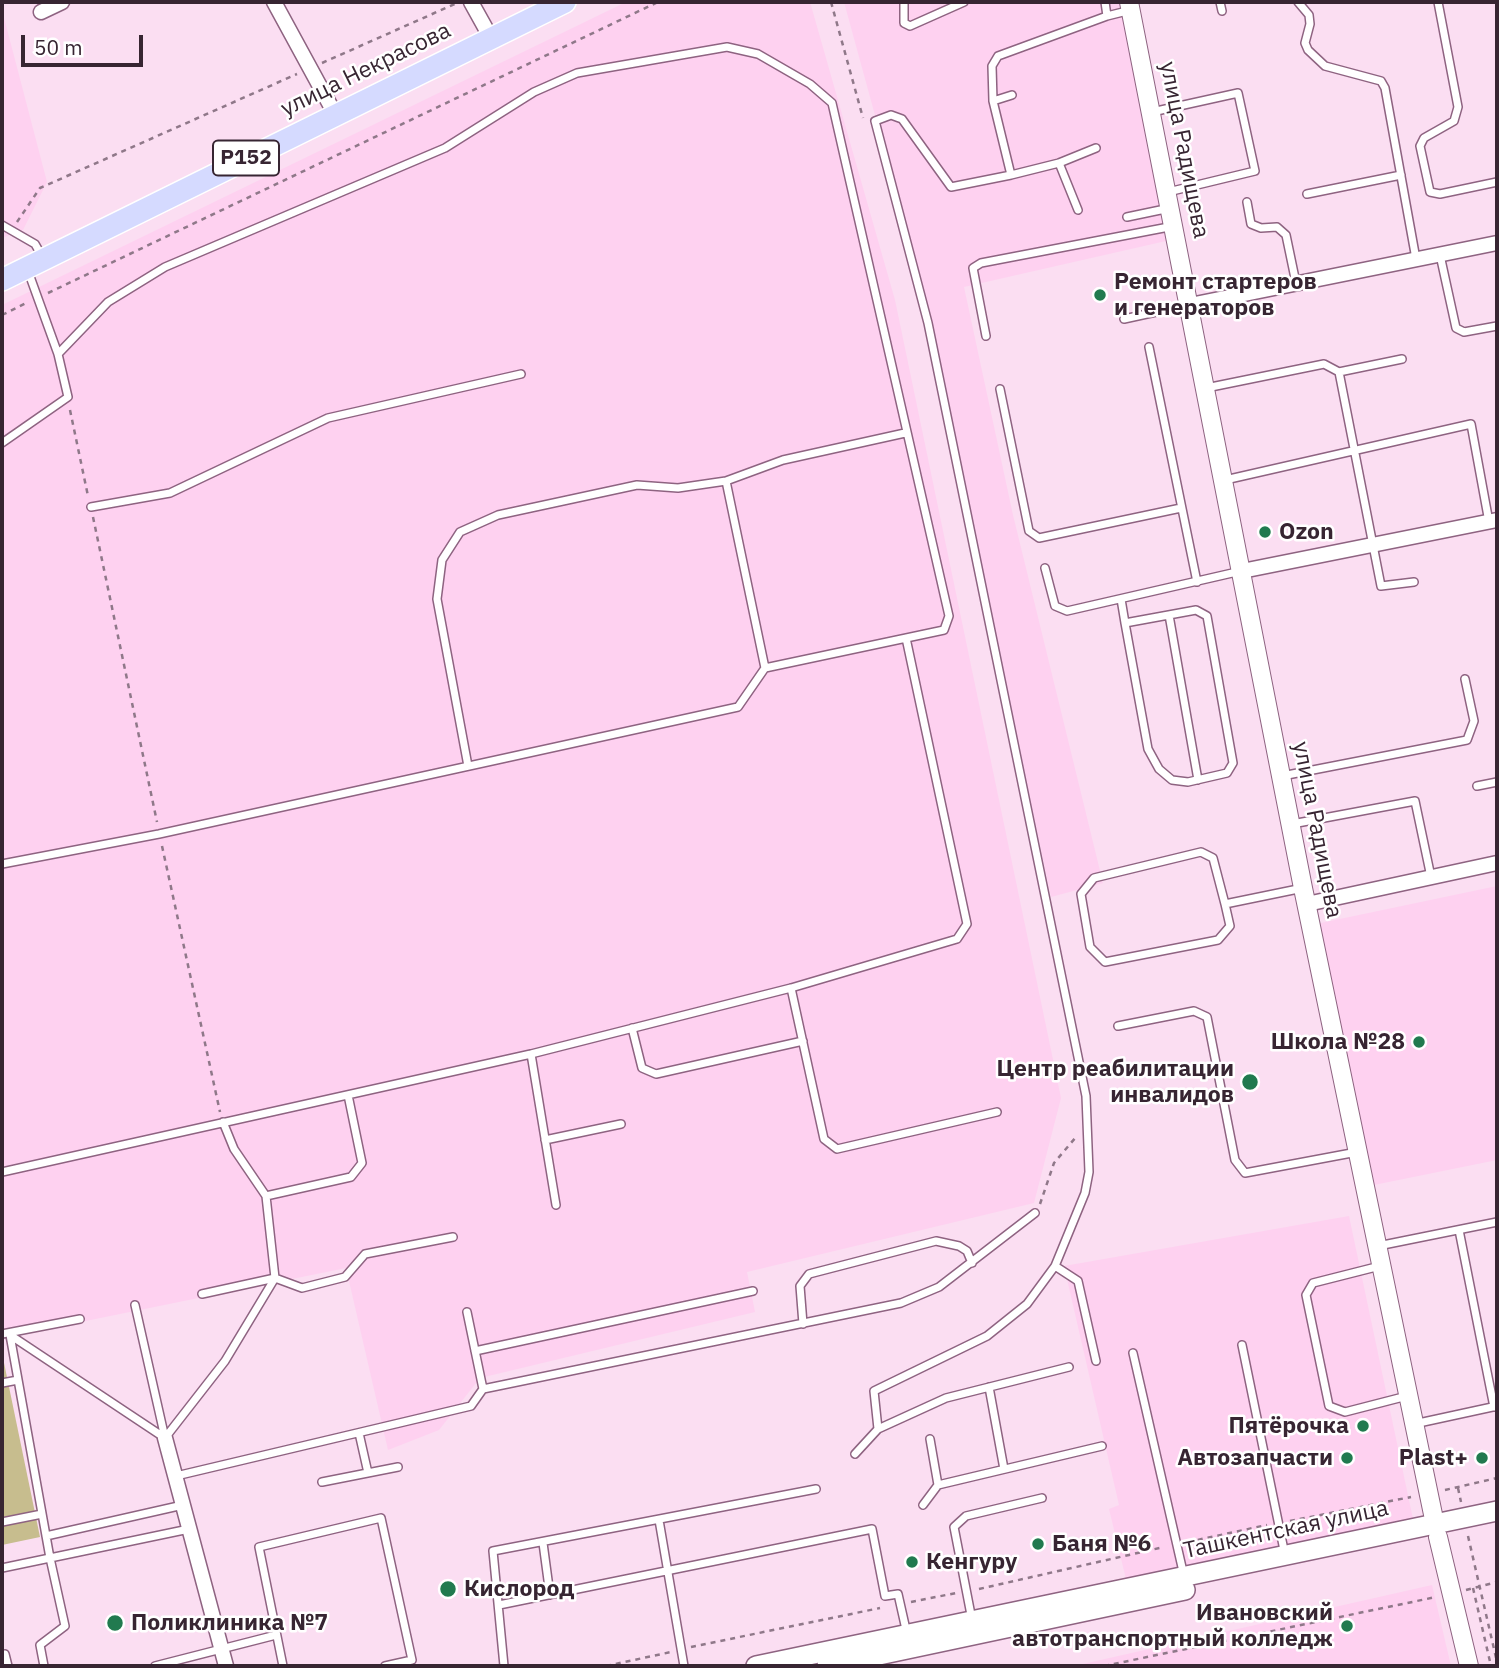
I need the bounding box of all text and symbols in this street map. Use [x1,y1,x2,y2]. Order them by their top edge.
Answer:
street label: улица Некрасова [277,17,455,123]
scale bar [24,21,147,65]
text: 50 m [34,33,83,61]
street label: улица Радищева [1153,59,1215,241]
road number: Р152 [213,140,279,176]
place label: Ремонт стартеров и генераторов [1114,268,1317,322]
marker: Ремонт стартеров и генераторов [1092,287,1108,303]
place label: Ozon [1279,518,1334,546]
marker: Ozon [1257,524,1273,540]
street label: улица Радищева [1286,739,1348,921]
place label: Школа №28 [1271,1028,1405,1056]
marker: Школа №28 [1411,1034,1427,1050]
place label: Центр реабилитации инвалидов [997,1055,1234,1109]
marker: Центр реабилитации инвалидов [1240,1072,1260,1092]
place label: Пятёрочка [1228,1412,1349,1440]
marker: Пятёрочка [1355,1418,1371,1434]
place label: Автозапчасти [1177,1444,1333,1472]
place label: Plast+ [1399,1444,1468,1472]
marker: Автозапчасти [1339,1450,1355,1466]
marker: Plast+ [1474,1450,1490,1466]
street label: Ташкентская улица [1181,1495,1391,1565]
place label: Баня №6 [1052,1530,1151,1558]
marker: Баня №6 [1030,1536,1046,1552]
place label: Кенгуру [926,1548,1017,1576]
marker: Кенгуру [904,1554,920,1570]
place label: Кислород [464,1575,574,1603]
marker: Кислород [438,1579,458,1599]
place label: Ивановский автотранспортный колледж [1012,1599,1333,1653]
place label: Поликлиника №7 [131,1609,328,1637]
marker: Поликлиника №7 [105,1613,125,1633]
marker: Ивановский автотранспортный колледж [1339,1618,1355,1634]

